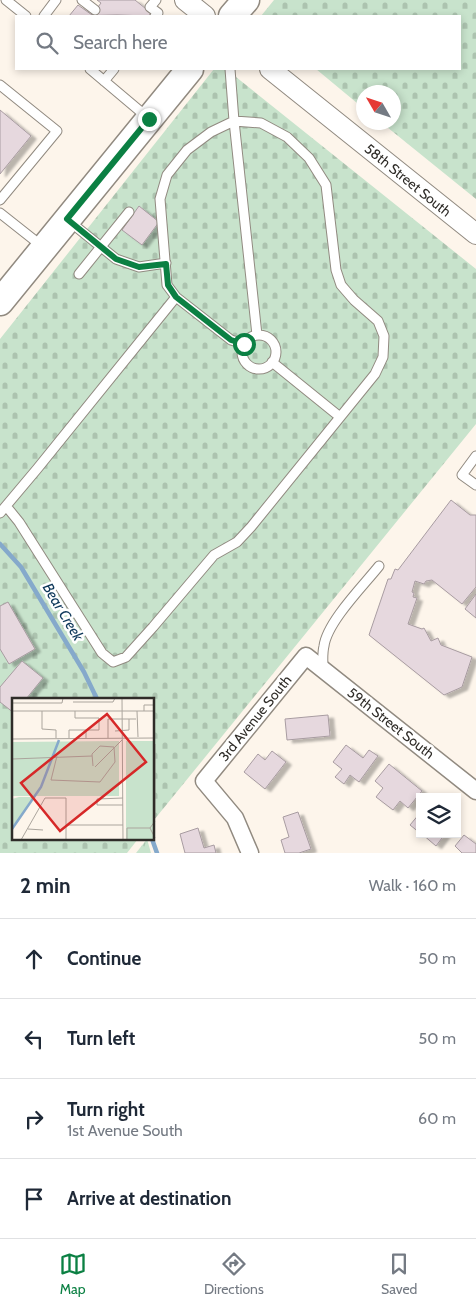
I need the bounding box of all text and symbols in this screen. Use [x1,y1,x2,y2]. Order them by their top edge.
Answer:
search box [15,15,461,70]
icon: search [33,29,61,57]
text: Search here [73,31,167,54]
north arrow [356,85,401,130]
route end [138,108,161,131]
street label: 58th Street South [361,140,455,220]
route start [233,333,256,356]
water label: Bear Creek [39,580,88,645]
street label: 3rd Avenue South [215,671,295,765]
street label: 59th Street South [344,683,438,763]
inset map [12,698,155,841]
map controls [416,793,461,838]
button: layers [416,793,461,838]
text: 2 min [20,873,71,898]
text: Walk · 160 m [369,876,456,895]
icon: ahead [20,945,48,973]
text: Continue [67,947,141,970]
text: 50 m [419,949,456,968]
icon: left [20,1025,48,1053]
text: Turn left [67,1027,135,1050]
text: 50 m [419,1029,456,1048]
text: Turn right [67,1098,145,1121]
icon: right [20,1105,48,1133]
text: 60 m [418,1109,456,1128]
text: 1st Avenue South [67,1121,183,1140]
icon: arrive [20,1185,48,1213]
text: Arrive at destination [67,1187,231,1210]
tab: Map [59,1250,87,1298]
tab: Directions [204,1250,264,1298]
tab: Saved [381,1250,417,1298]

